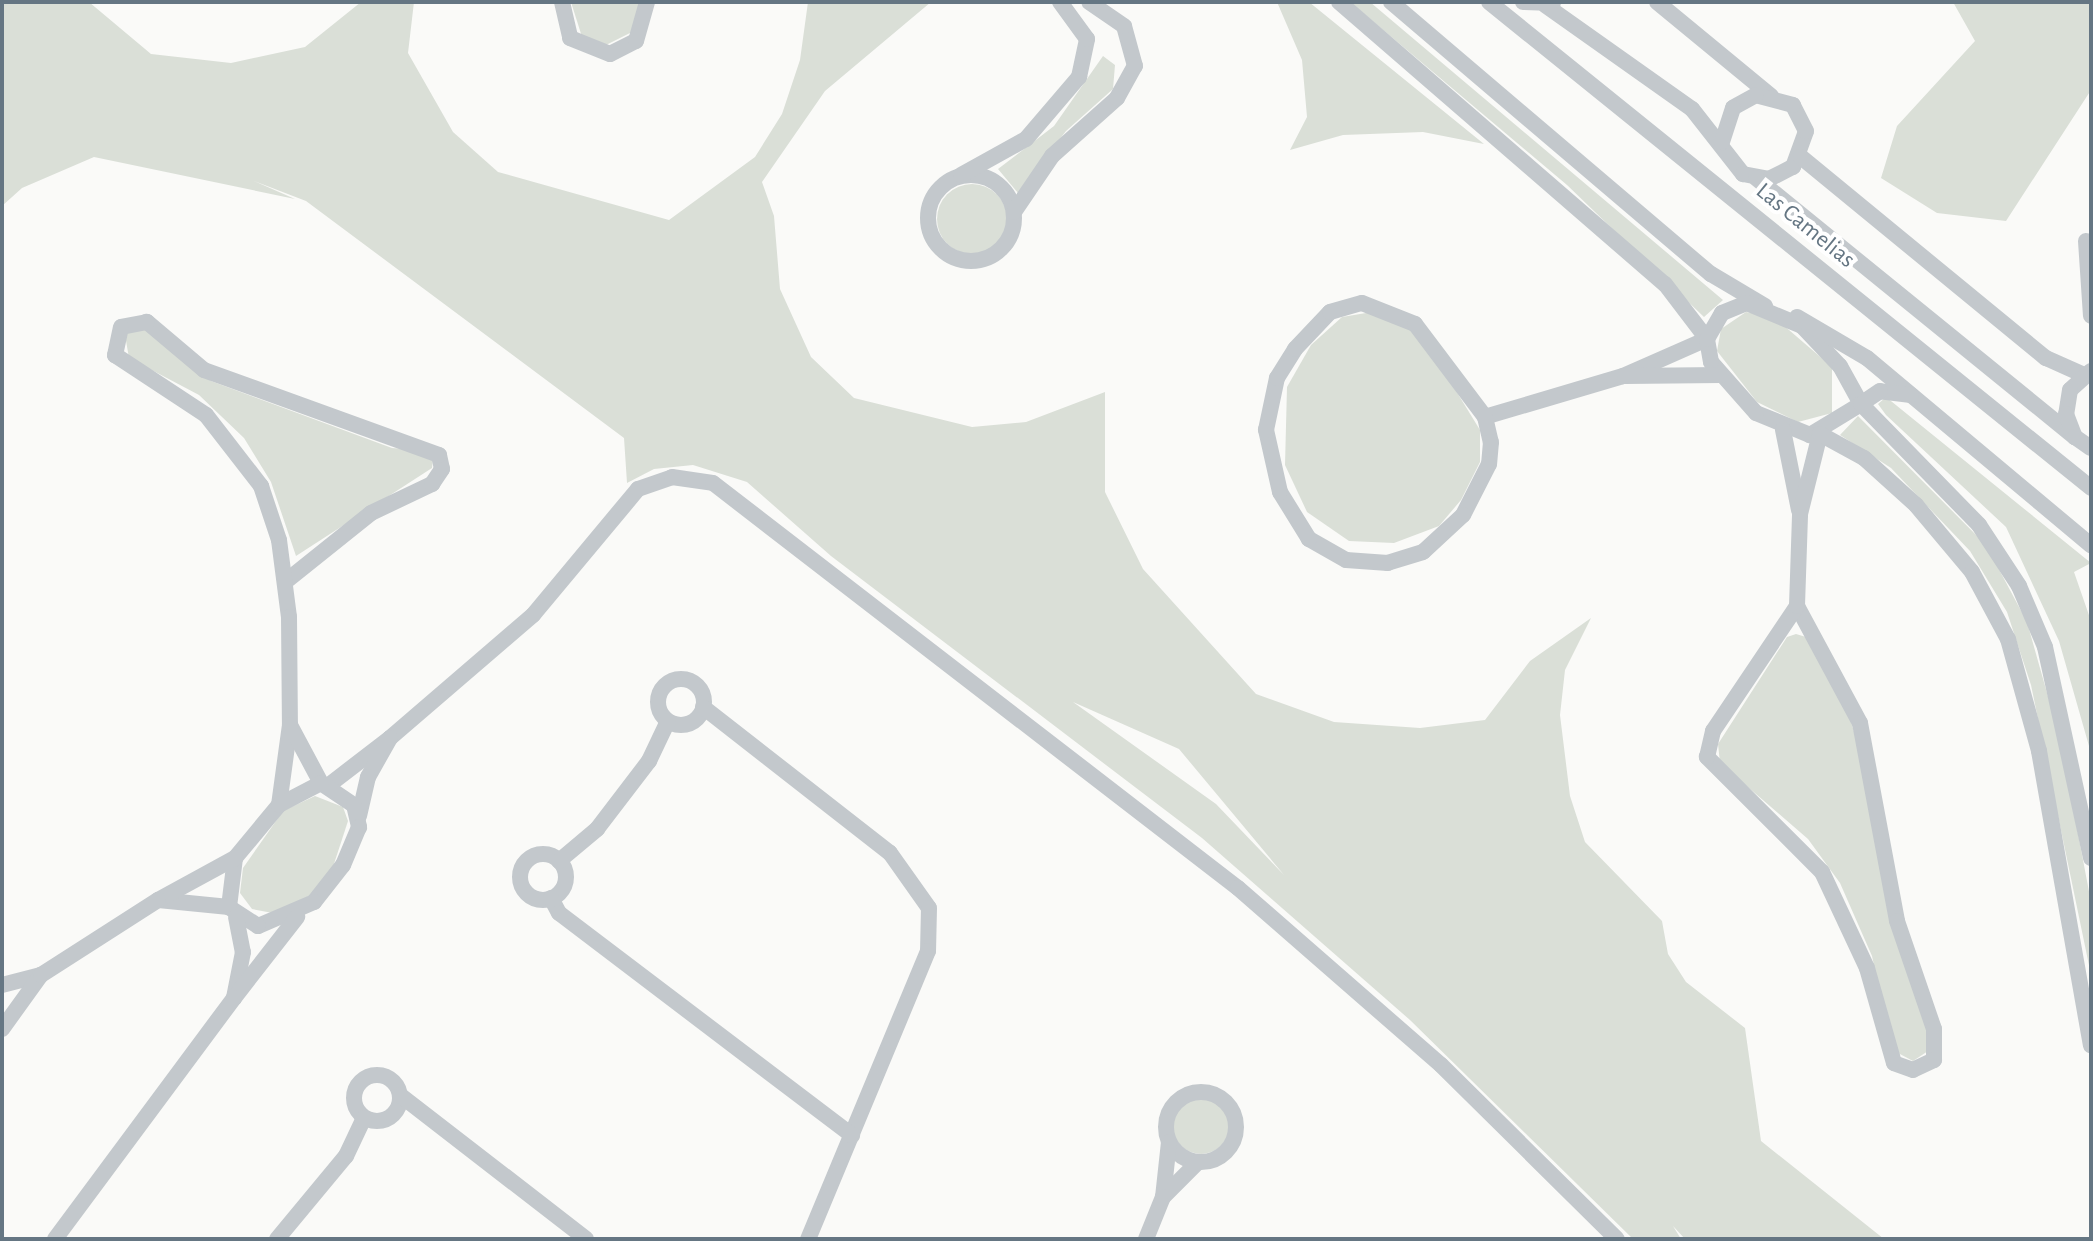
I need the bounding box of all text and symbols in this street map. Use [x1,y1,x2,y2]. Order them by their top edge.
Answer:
street label: Las Camelias [1750,177,1860,275]

